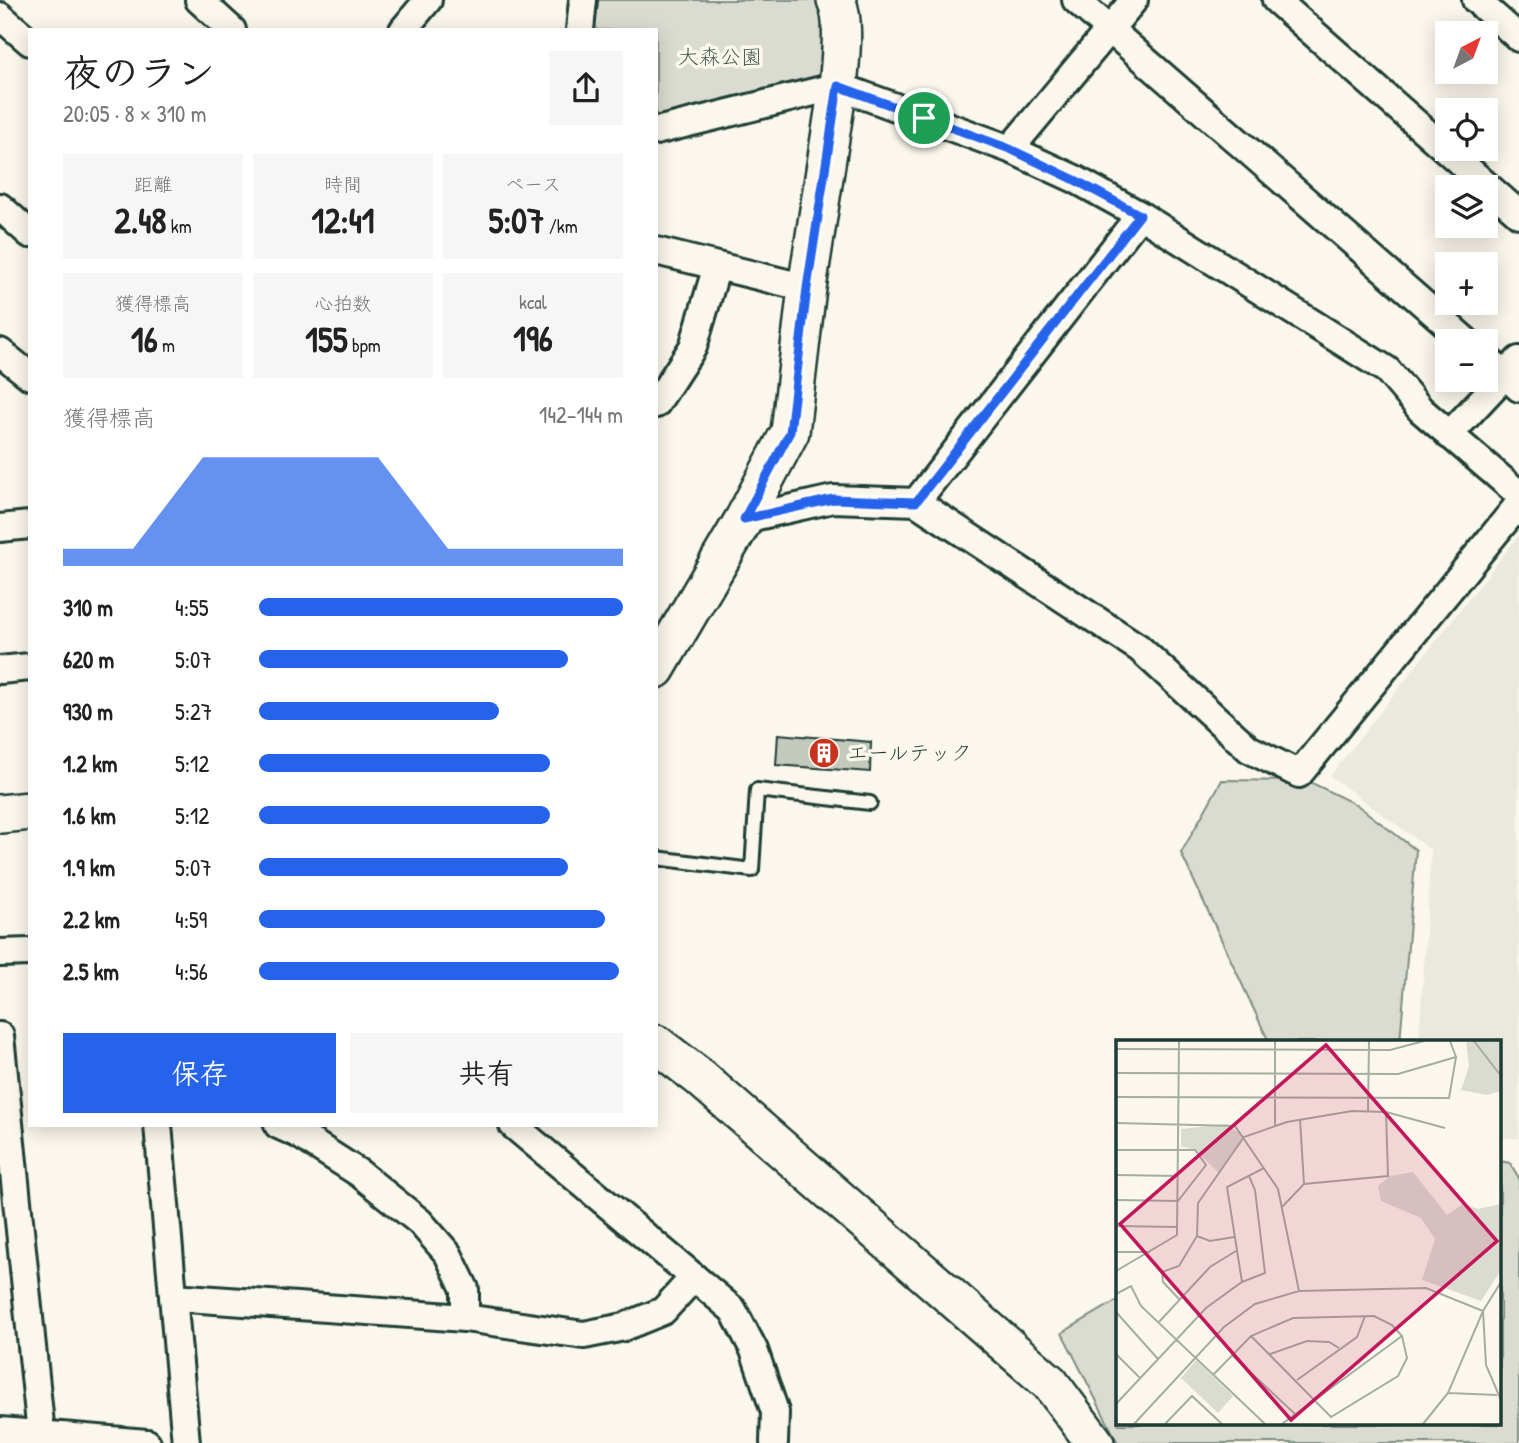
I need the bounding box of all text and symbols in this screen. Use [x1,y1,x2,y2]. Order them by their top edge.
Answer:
north arrow [1435,21,1498,84]
map controls [1435,21,1498,392]
park label: 大森公園 [678,42,762,71]
text: 夜のラン [63,46,215,98]
button: share [549,51,623,125]
pin [894,88,954,148]
text: 20:05 · 8 × 310 m [63,98,206,129]
button: locate [1435,98,1498,161]
icon: arrive [905,99,943,137]
text: 距離 [134,171,172,197]
text: 時間 [324,171,362,197]
text: ペース [505,171,561,197]
button: layers [1435,175,1498,238]
text: 2.48 [114,197,166,244]
text: 12:41 [311,197,375,244]
text: 5:07 [488,197,544,244]
text: km [166,213,192,239]
text: /km [544,213,578,239]
button: + [1435,252,1498,315]
text: kcal [519,289,547,315]
text: 獲得標高 [115,290,191,316]
text: 心拍数 [314,290,372,316]
text: 196 [513,315,553,362]
text: 16 [131,316,158,363]
text: 155 [305,316,348,363]
button: − [1435,329,1498,392]
text: m [158,332,175,358]
text: bpm [348,332,381,358]
text: 142–144 m [539,399,623,430]
text: 獲得標高 [63,402,155,433]
text: 310 m [63,592,113,623]
text: 4:55 [175,592,208,623]
text: 620 m [63,644,114,675]
text: 5:07 [175,644,212,675]
text: 930 m [63,696,113,727]
text: 5:27 [175,696,212,727]
building icon: エールテック [807,736,841,770]
place label: エールテック [847,738,972,767]
text: 1.2 km [63,748,118,779]
text: 5:12 [175,748,209,779]
text: 1.6 km [63,800,116,831]
text: 5:12 [175,800,209,831]
text: 1.9 km [63,852,115,883]
text: 5:07 [175,852,212,883]
text: 2.2 km [63,904,120,935]
text: 4:59 [175,904,207,935]
text: 2.5 km [63,956,119,987]
text: 4:56 [175,956,208,987]
button: 保存 [63,1033,336,1113]
button: 共有 [350,1033,623,1113]
inset map [1116,1040,1502,1426]

